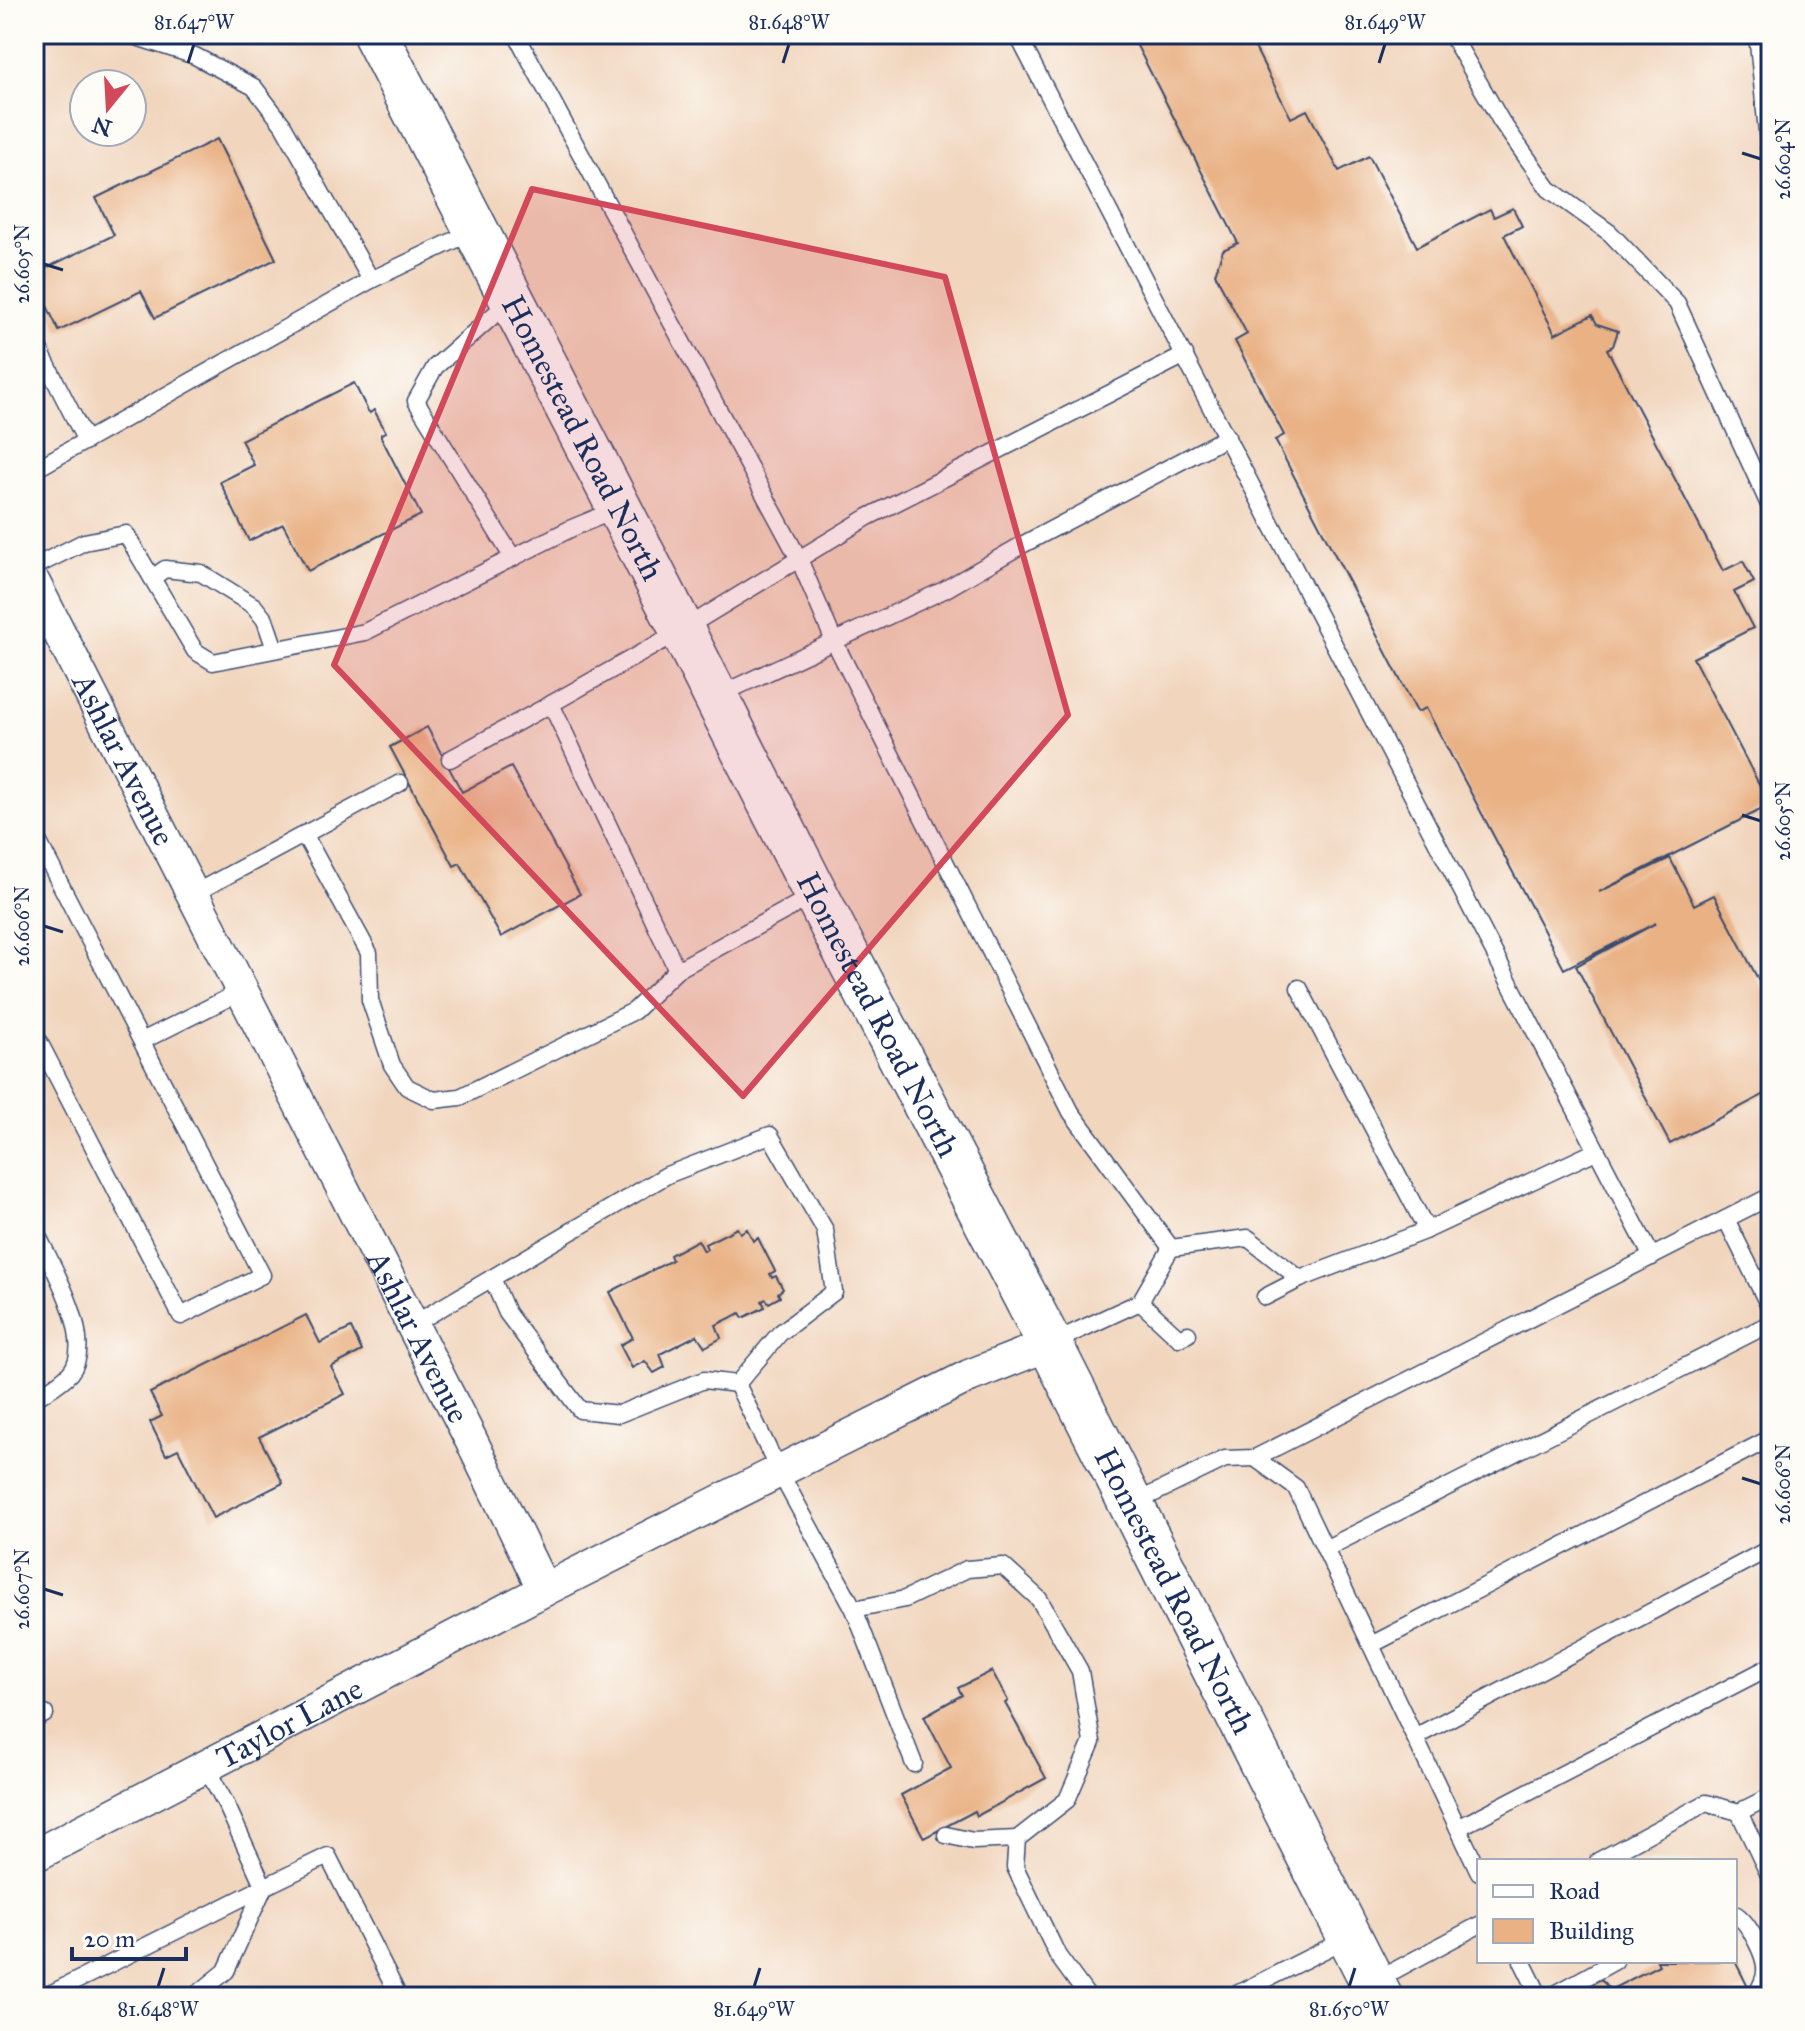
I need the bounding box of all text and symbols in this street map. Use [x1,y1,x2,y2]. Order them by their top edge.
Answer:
text: 81.647°W [154,10,235,34]
text: 81.648°W [749,10,830,34]
text: 81.649°W [1344,10,1427,34]
north arrow [68,68,148,148]
text: N [89,111,115,142]
text: 26.604°N [1771,118,1795,200]
text: 26.605°N [10,224,34,304]
street label: Homestead Road North [493,288,673,587]
street label: Ashlar Avenue [63,665,184,852]
text: 26.605°N [1771,781,1795,861]
street label: Homestead Road North [788,865,968,1164]
text: 26.606°N [10,886,34,966]
street label: Ashlar Avenue [357,1242,478,1429]
street label: Homestead Road North [1086,1441,1263,1740]
text: 26.606°N [1771,1444,1795,1524]
text: 26.607°N [10,1548,34,1630]
street label: Taylor Lane [210,1669,369,1777]
legend [1477,1859,1737,1963]
text: Road [1549,1876,1600,1906]
scale bar [72,1911,186,1961]
text: Building [1549,1916,1634,1946]
text: 20 m [84,1924,135,1954]
text: 81.648°W [118,1997,199,2021]
text: 81.649°W [713,1997,796,2021]
text: 81.650°W [1309,1997,1390,2021]

